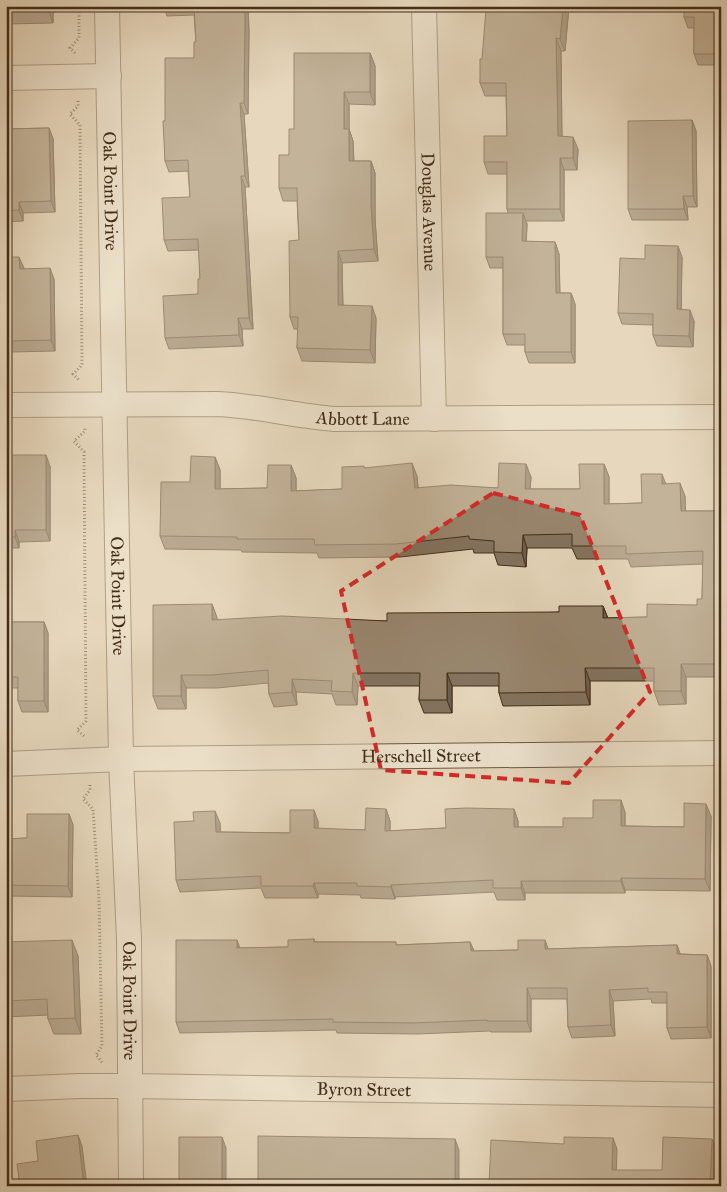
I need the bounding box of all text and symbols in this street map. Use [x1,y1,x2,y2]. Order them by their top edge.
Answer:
street label: Oak Point Drive [98,131,123,251]
street label: Douglas Avenue [416,152,441,271]
street label: Abbott Lane [314,406,410,430]
street label: Oak Point Drive [106,536,130,656]
street label: Herschell Street [361,744,481,768]
street label: Oak Point Drive [118,941,141,1060]
street label: Byron Street [316,1078,412,1101]

